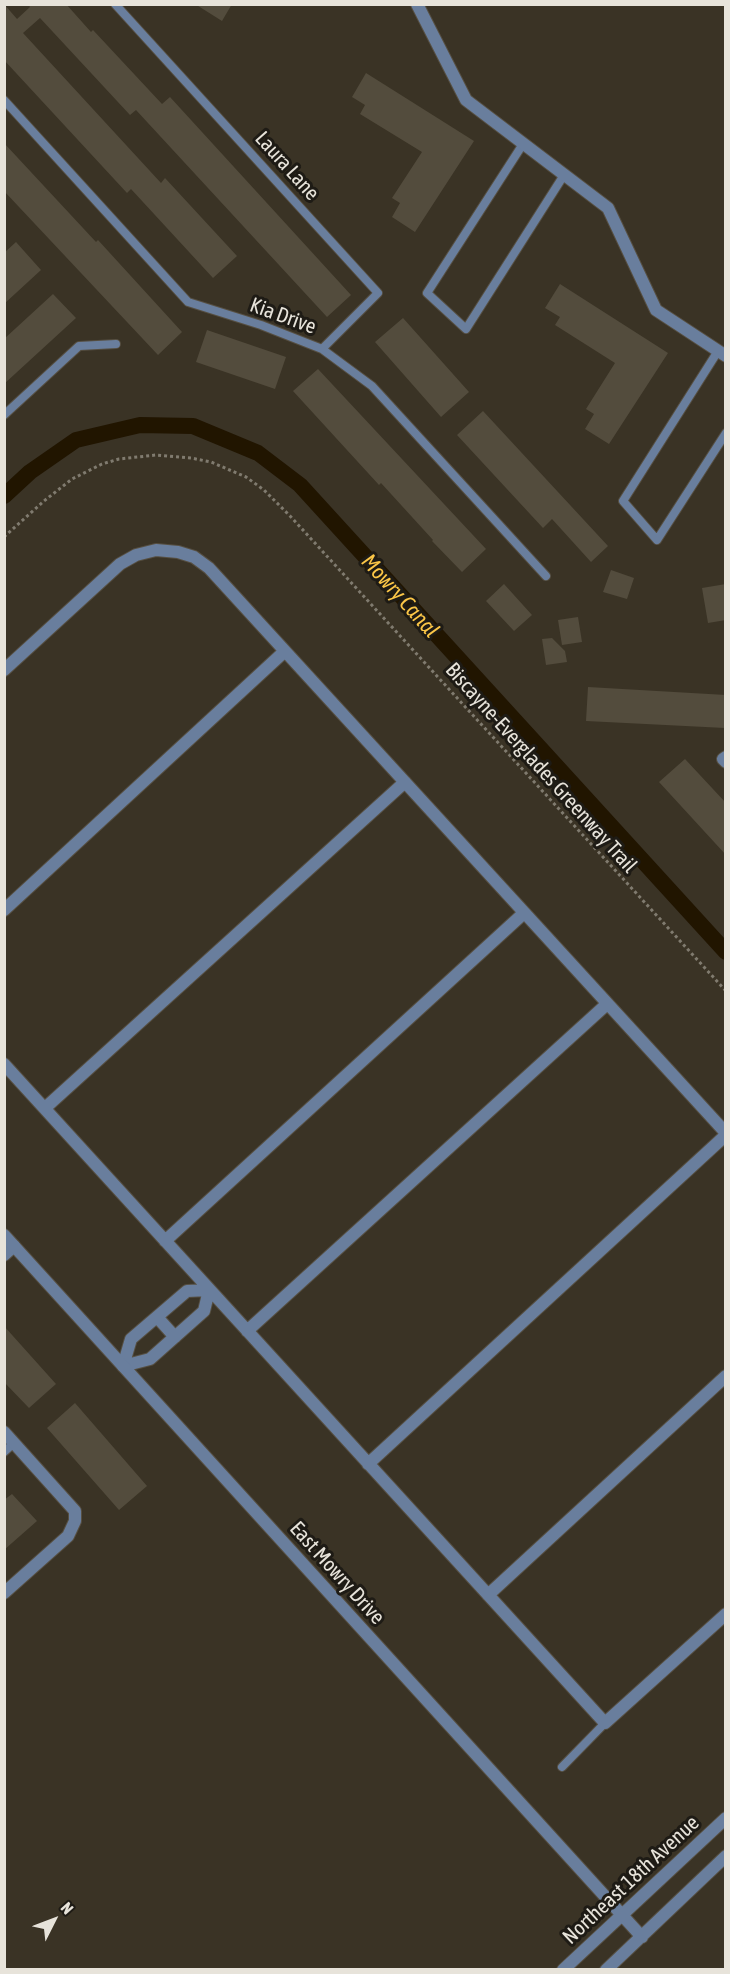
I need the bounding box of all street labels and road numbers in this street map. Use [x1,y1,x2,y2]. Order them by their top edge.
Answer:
street label: Laura Lane [250,126,324,206]
street label: Kia Drive [246,292,320,340]
street label: Biscayne-Everglades Greenway Trail [440,658,642,878]
street label: East Mowry Drive [284,1516,390,1630]
street label: Northeast 18th Avenue [558,1810,704,1950]

